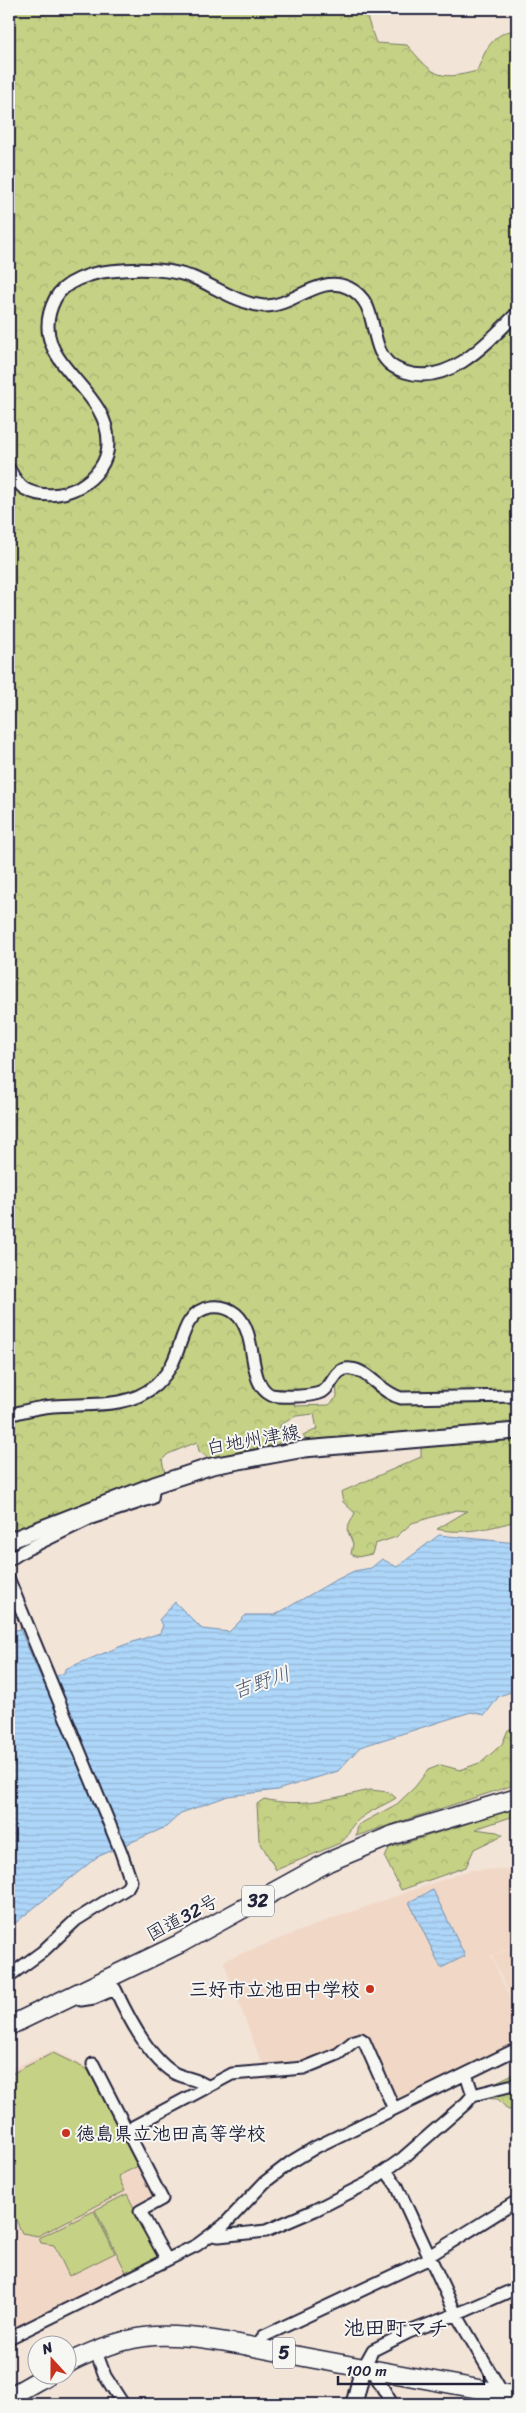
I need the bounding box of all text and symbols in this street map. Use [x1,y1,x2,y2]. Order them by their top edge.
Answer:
street label: 白地州津線 [203,1415,303,1464]
water label: 吉野川 [227,1656,295,1709]
street label: 国道32号 [140,1884,225,1950]
road number: 32 [242,1885,274,1916]
place label: 三好市立池田中学校 [189,1973,360,2006]
marker: 三好市立池田中学校 [364,1983,376,1995]
place label: 徳島県立池田高等学校 [76,2117,266,2150]
marker: 徳島県立池田高等学校 [60,2127,72,2139]
district label: 池田町マチ [344,2309,449,2347]
text: N [38,2335,57,2362]
north arrow [28,2336,78,2386]
road number: 5 [273,2338,295,2368]
scale bar [338,2353,485,2385]
text: 100 m [346,2358,387,2384]

